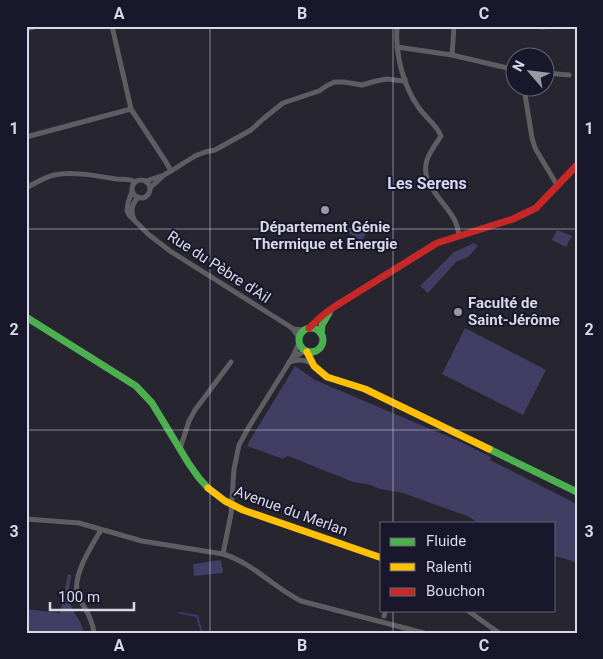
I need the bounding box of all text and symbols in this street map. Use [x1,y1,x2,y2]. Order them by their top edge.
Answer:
text: A [114,4,125,23]
text: B [297,4,307,23]
text: C [479,4,489,23]
north arrow [506,48,556,98]
text: N [509,58,528,74]
text: 1 [9,119,19,138]
text: 1 [584,119,594,138]
district label: Les Serens [387,174,467,193]
marker: Département Génie Thermique et Energie [319,204,331,216]
place label: Département Génie Thermique et Energie [253,218,397,253]
street label: Rue du Pèbre d'Ail [164,227,274,307]
place label: Faculté de Saint-Jérôme [468,294,560,329]
marker: Faculté de Saint-Jérôme [452,306,464,318]
text: 2 [9,320,19,339]
text: 2 [584,320,594,339]
street label: Avenue du Merlan [232,482,350,540]
text: 3 [9,522,19,541]
legend [380,522,556,612]
text: 3 [584,522,594,541]
text: Fluide [426,532,466,550]
text: Ralenti [426,558,472,576]
scale bar [50,579,134,611]
text: Bouchon [426,582,485,600]
text: 100 m [58,588,100,606]
text: A [114,636,125,655]
text: B [297,636,307,655]
text: C [479,636,489,655]

